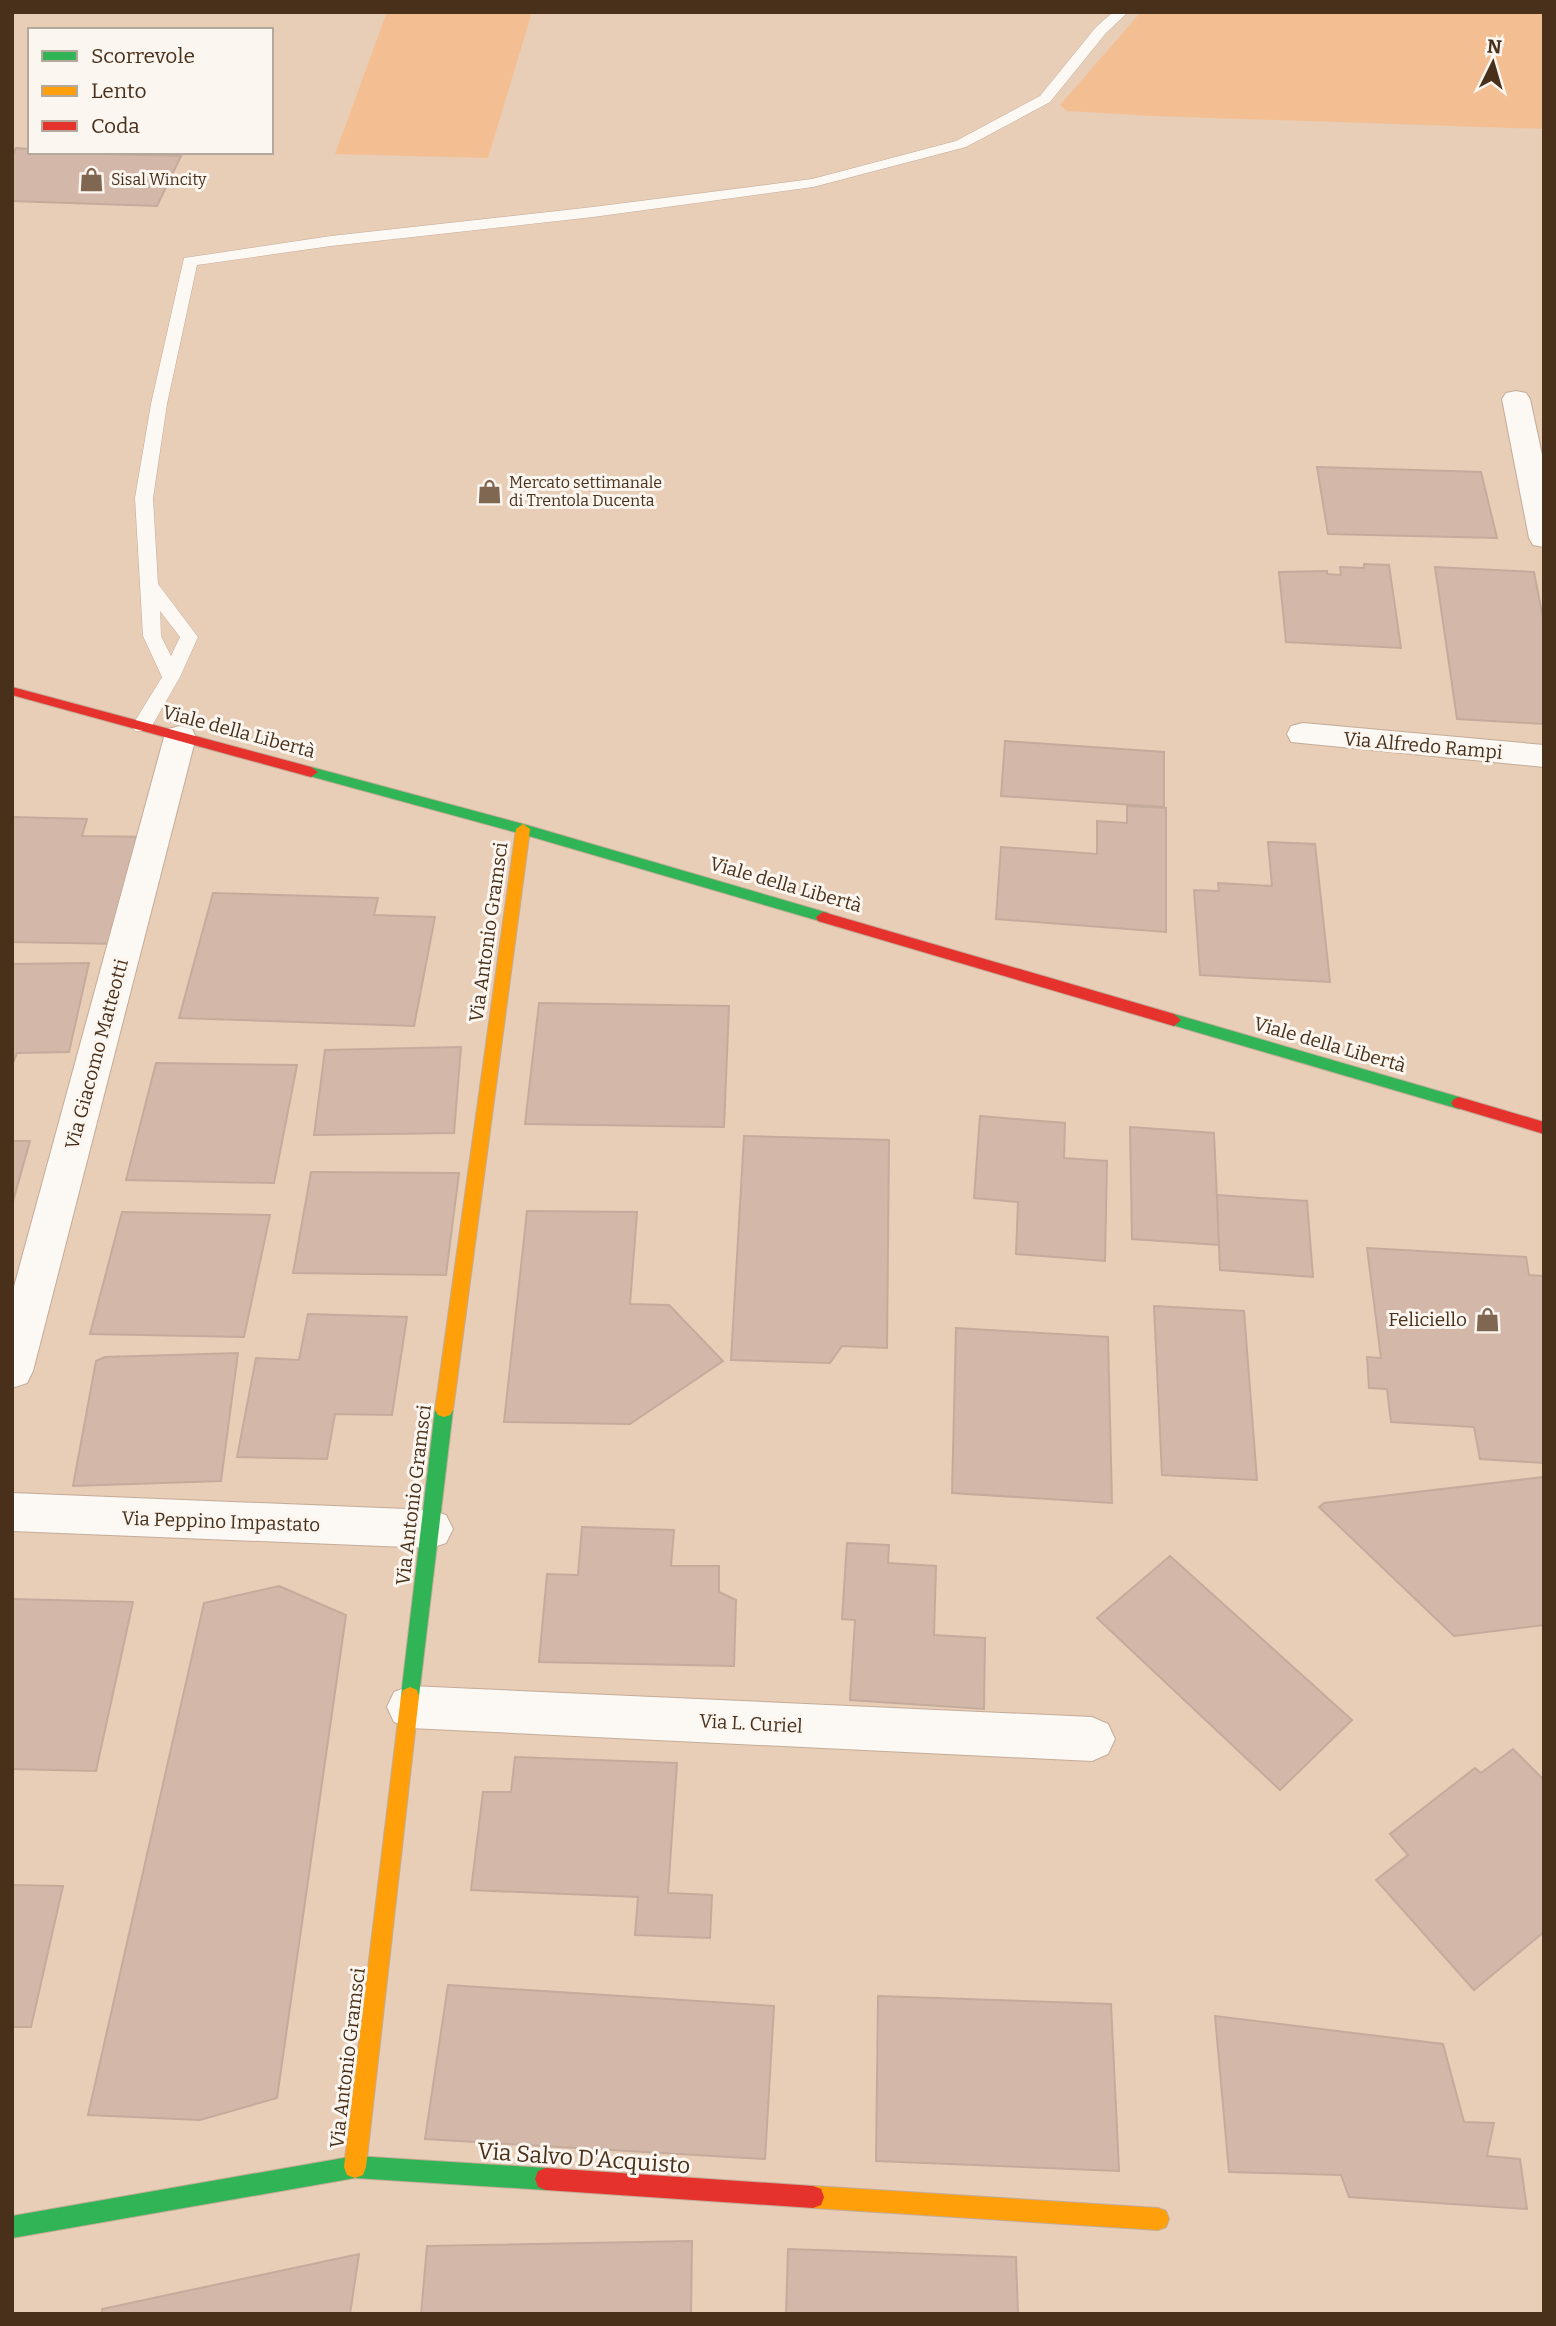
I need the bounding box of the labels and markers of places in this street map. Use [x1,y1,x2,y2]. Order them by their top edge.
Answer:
shop icon: Sisal Wincity [77,165,105,193]
place label: Sisal Wincity [111,170,207,189]
place label: Mercato settimanale di Trentola Ducenta [509,473,662,510]
shop icon: Mercato settimanale di Trentola Ducenta [475,477,503,505]
shop icon: Feliciello [1473,1305,1501,1333]
place label: Feliciello [1388,1308,1467,1331]

